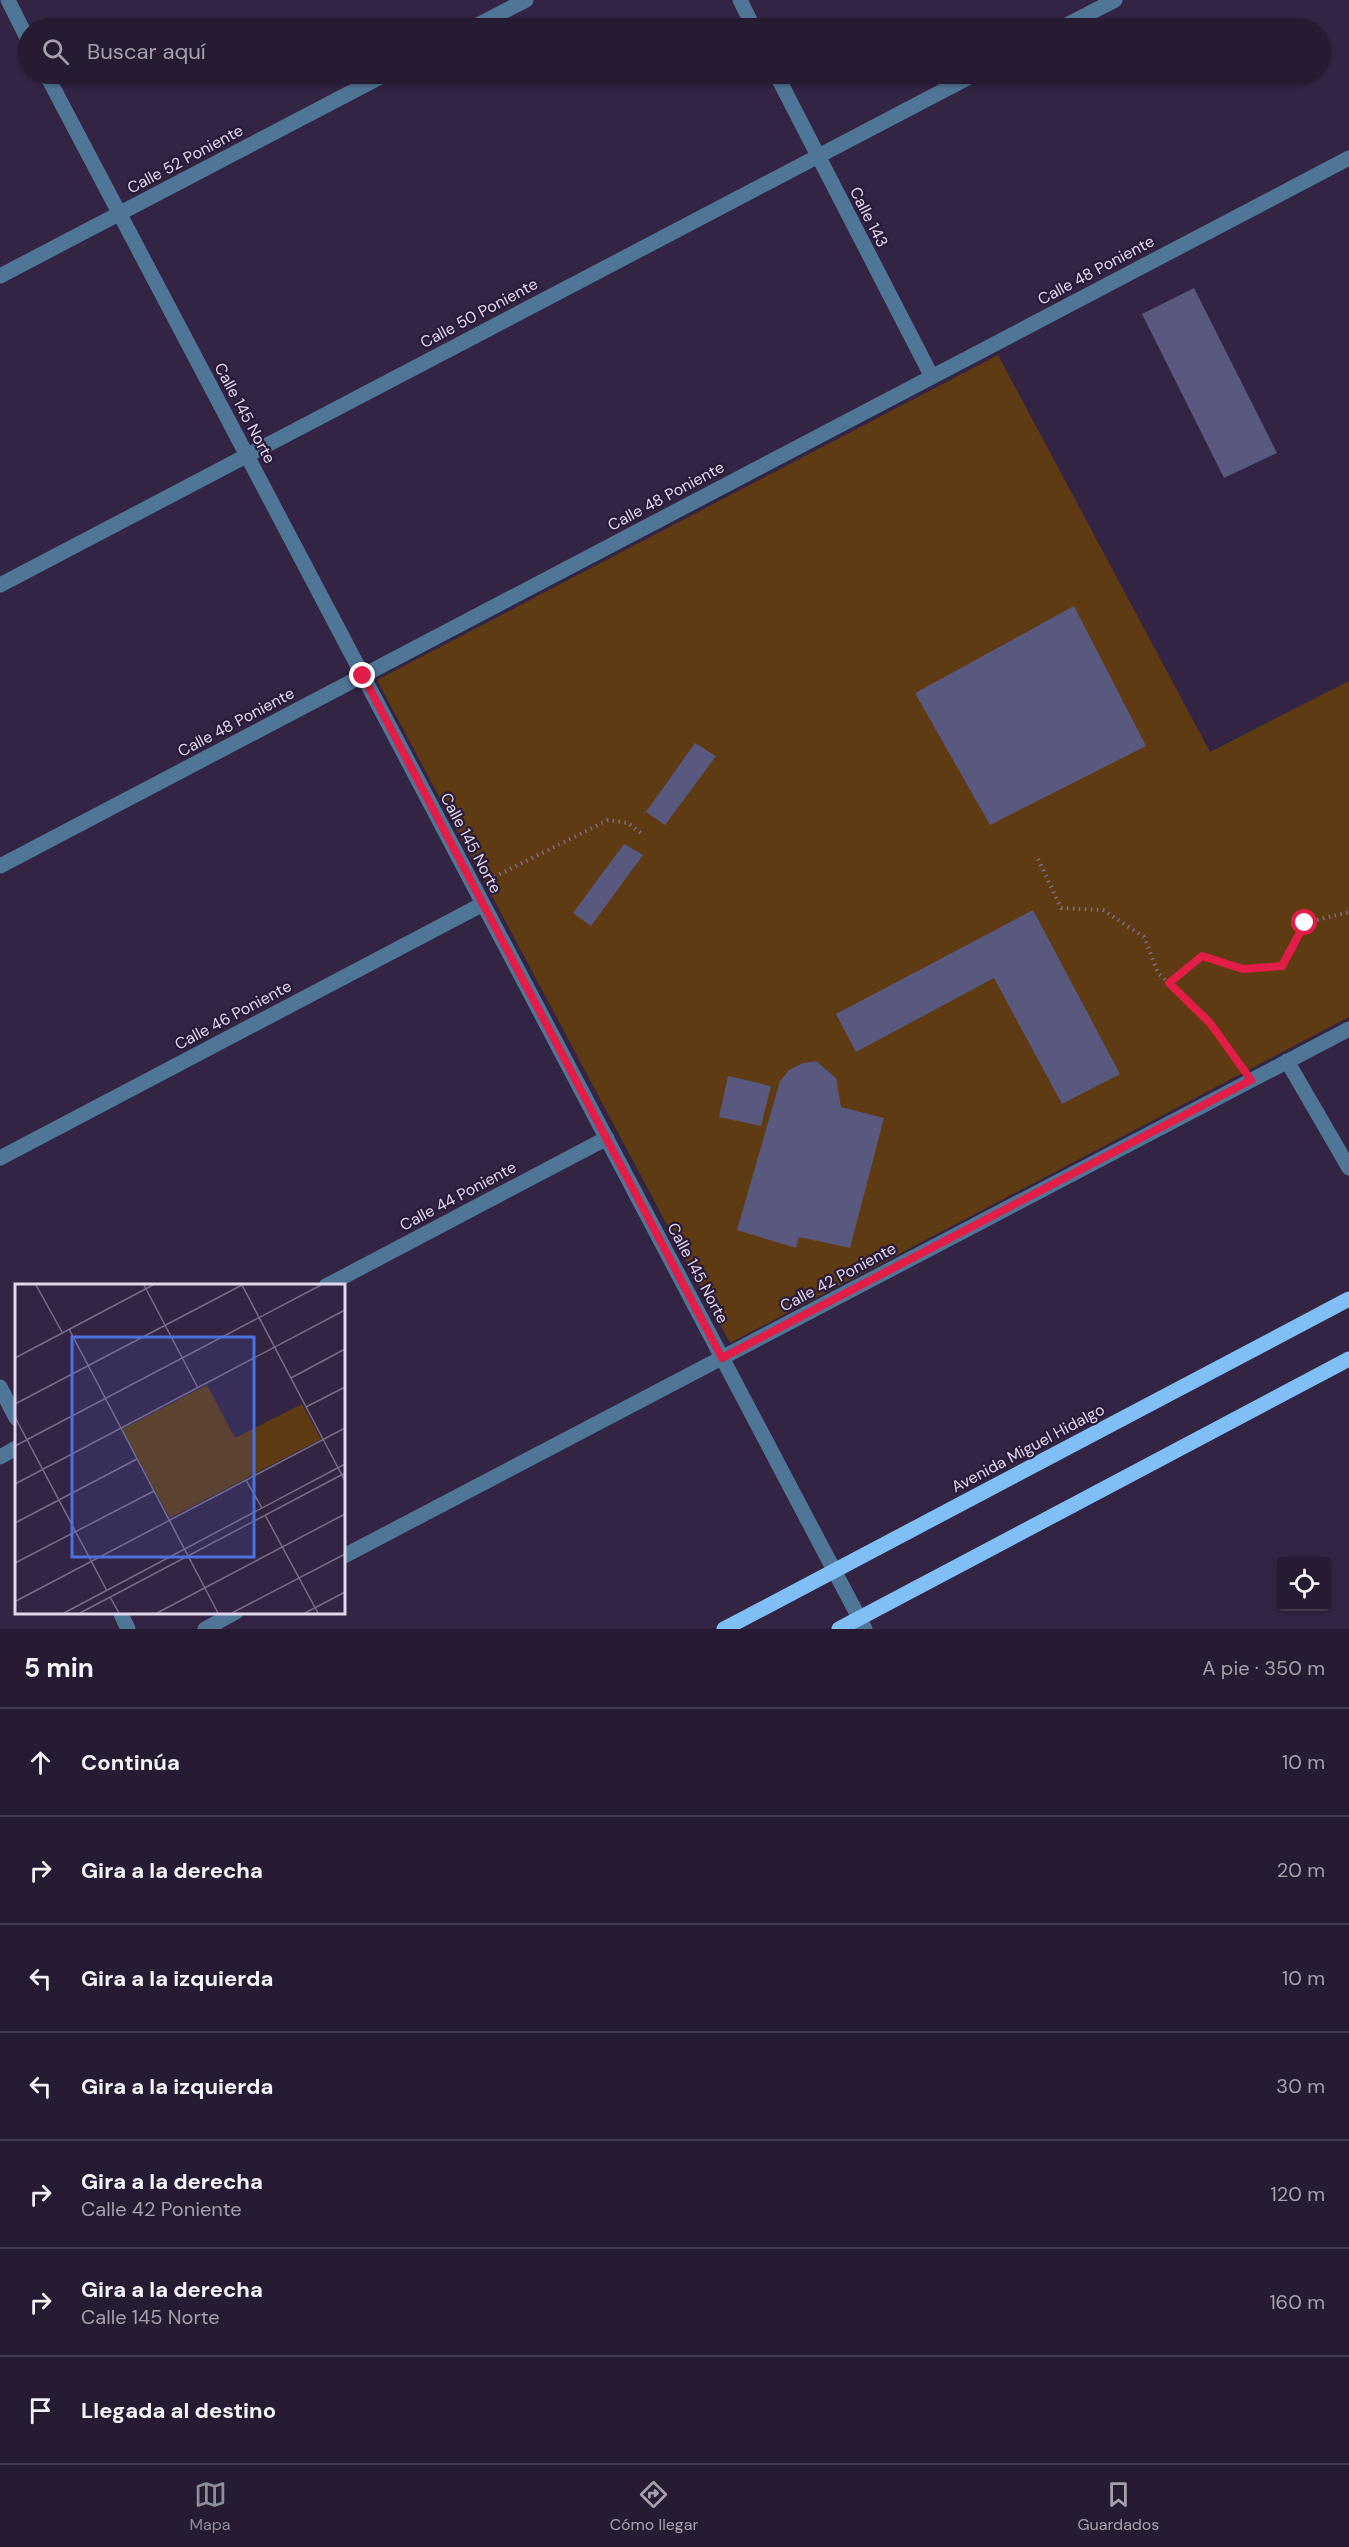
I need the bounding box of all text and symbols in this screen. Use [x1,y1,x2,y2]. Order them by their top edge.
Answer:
search box [18,18,1331,84]
icon: search [39,35,72,68]
text: Buscar aquí [87,37,206,66]
street label: Calle 52 Poniente [123,120,247,198]
street label: Calle 143 [845,183,893,251]
street label: Calle 48 Poniente [1034,230,1158,310]
street label: Calle 50 Poniente [417,273,541,353]
street label: Calle 145 Norte [210,359,280,467]
street label: Calle 48 Poniente [604,456,728,536]
route end [349,662,375,688]
street label: Calle 48 Poniente [174,682,298,762]
street label: Calle 145 Norte [436,789,506,897]
route start [1291,909,1317,935]
street label: Calle 46 Poniente [171,975,295,1055]
street label: Calle 44 Poniente [396,1156,520,1236]
street label: Calle 145 Norte [663,1219,733,1327]
street label: Calle 42 Poniente [776,1238,900,1316]
inset map [15,1284,345,1614]
street label: Avenida Miguel Hidalgo [948,1399,1108,1497]
map controls [1277,1557,1331,1611]
button: locate [1277,1557,1331,1611]
text: 5 min [24,1651,94,1685]
text: A pie · 350 m [1202,1655,1325,1681]
icon: ahead [24,1746,57,1779]
text: Continúa [81,1748,180,1777]
text: 10 m [1282,1749,1325,1775]
icon: right [24,1854,57,1887]
text: Gira a la derecha [81,1856,263,1885]
text: 20 m [1277,1857,1325,1883]
icon: left [24,1962,57,1995]
text: Gira a la izquierda [81,1964,273,1993]
text: 10 m [1282,1965,1325,1991]
icon: left [24,2070,57,2103]
text: Gira a la izquierda [81,2072,273,2101]
text: 30 m [1276,2073,1325,2099]
text: Gira a la derecha [81,2167,263,2196]
icon: right [24,2178,57,2211]
text: 120 m [1271,2181,1325,2207]
text: Calle 42 Poniente [81,2196,242,2222]
text: Gira a la derecha [81,2275,263,2304]
icon: right [24,2286,57,2319]
text: 160 m [1269,2289,1325,2315]
text: Calle 145 Norte [81,2304,220,2330]
icon: arrive [24,2394,57,2427]
text: Llegada al destino [81,2396,276,2425]
tab: Mapa [190,2478,230,2535]
tab: Cómo llegar [610,2478,698,2535]
tab: Guardados [1077,2478,1159,2535]

